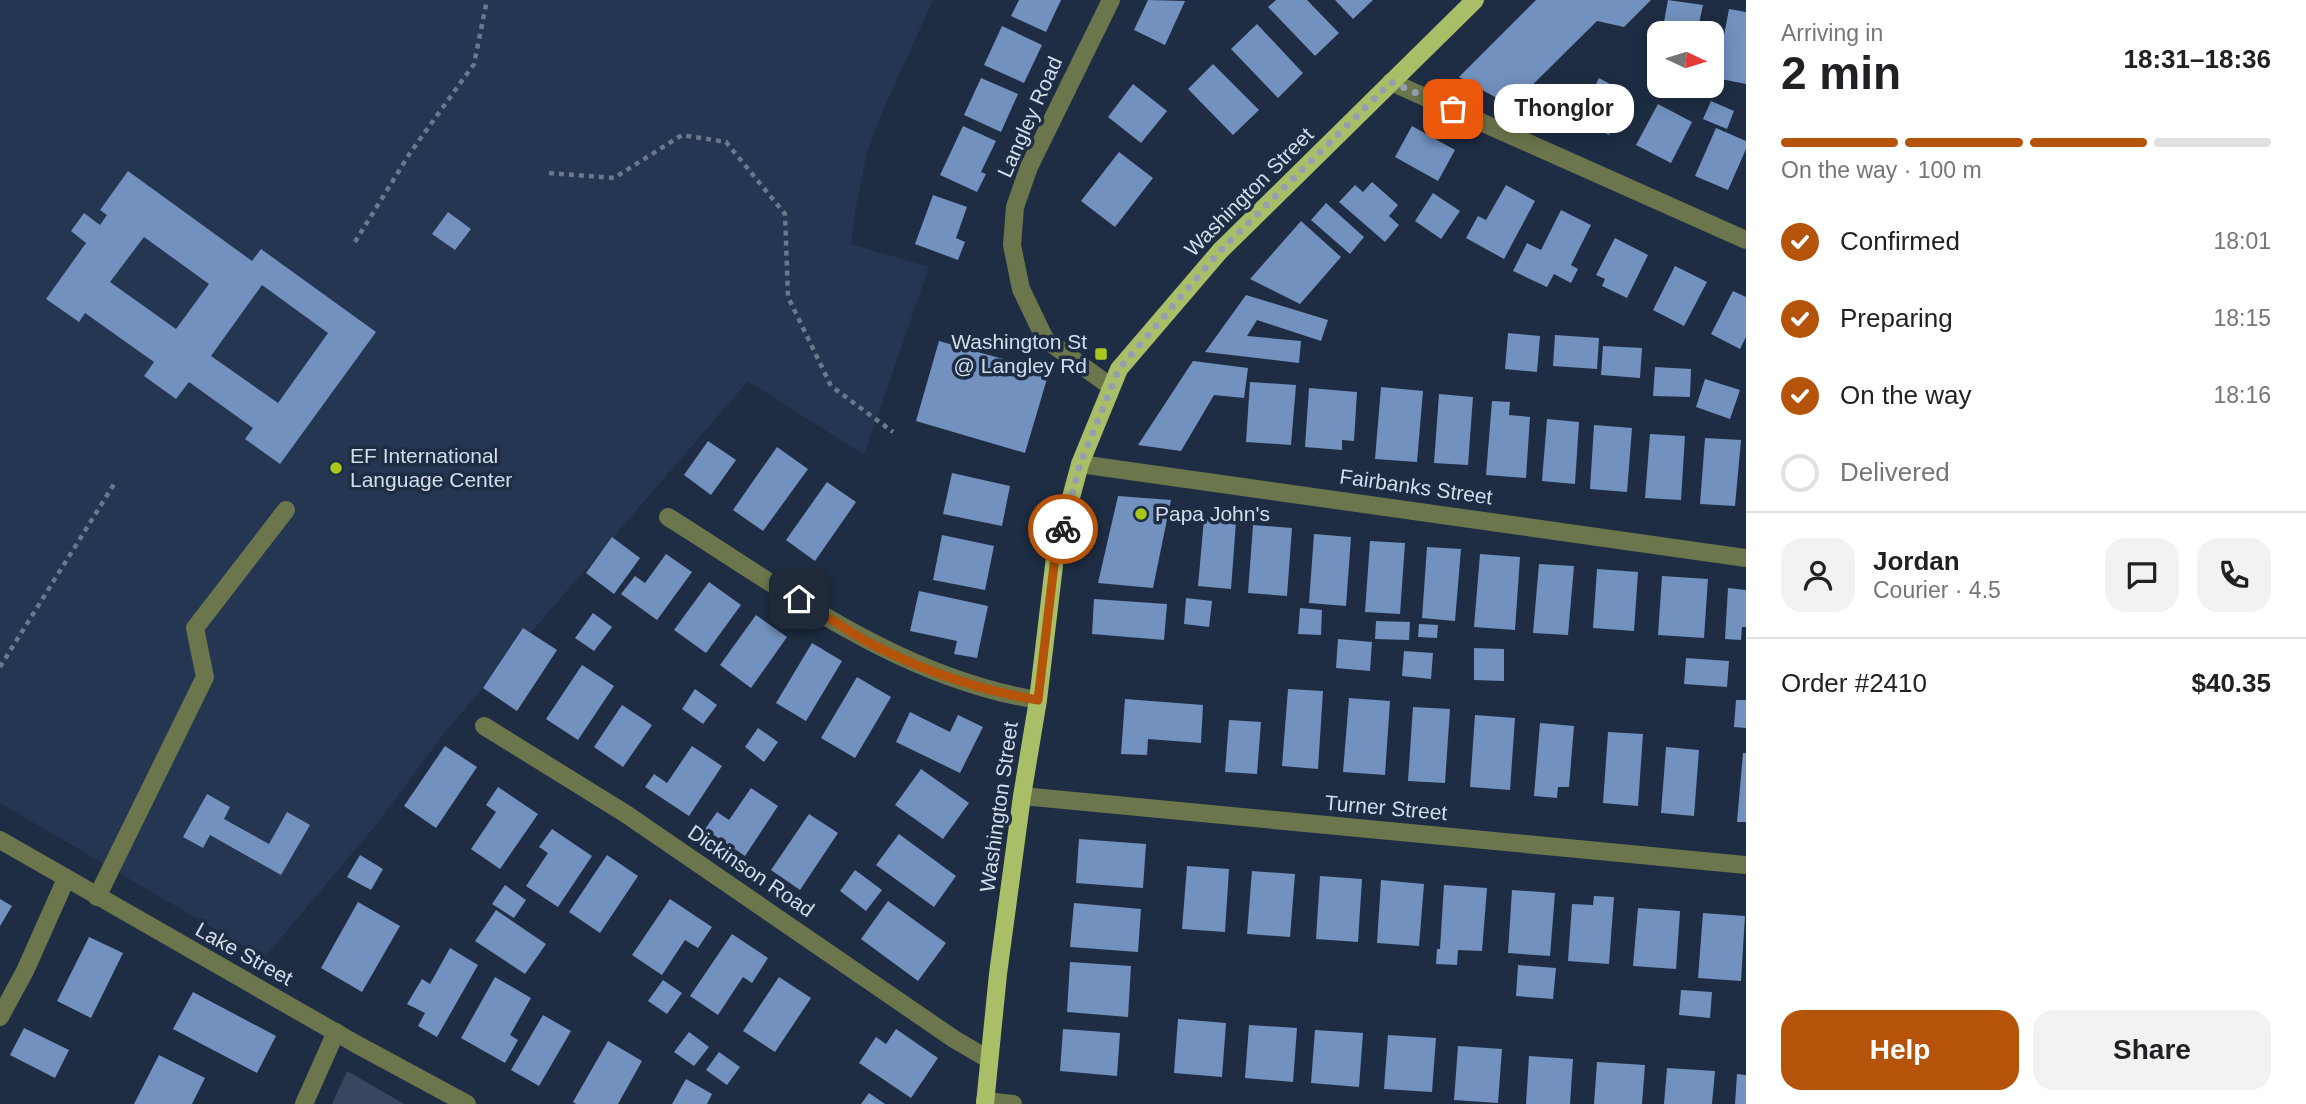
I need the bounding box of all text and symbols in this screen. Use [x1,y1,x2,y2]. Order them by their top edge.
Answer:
text: Arriving in [1781,20,1883,46]
north arrow [1647,21,1724,98]
map controls [1647,21,1724,98]
text: 18:31–18:36 [2124,44,2271,74]
text: 2 min [1781,47,1901,99]
street label: Langley Road [993,53,1066,181]
pin [1423,79,1483,139]
callout: Thonglor [1495,84,1635,134]
icon: bag [1434,90,1472,128]
text: Thonglor [1514,95,1614,121]
street label: Washington Street [1180,123,1318,261]
text: On the way · 100 m [1781,157,1982,183]
icon: check [1781,223,1819,261]
text: Confirmed [1840,226,1960,256]
text: 18:01 [2213,228,2271,254]
icon: check [1781,300,1819,338]
text: Preparing [1840,303,1953,333]
text: 18:15 [2213,305,2271,331]
place label: Washington St @ Langley Rd [951,330,1087,377]
marker: Washington St @ Langley Rd [1093,346,1109,362]
icon: check [1781,377,1819,415]
text: On the way [1840,380,1972,410]
text: 18:16 [2213,382,2271,408]
place label: EF International Language Center [350,444,512,491]
text: Delivered [1840,457,1950,487]
marker: EF International Language Center [328,460,344,476]
street label: Fairbanks Street [1338,464,1494,509]
courier [1028,494,1098,564]
place label: Papa John's [1155,502,1270,525]
marker: Papa John's [1133,506,1149,522]
icon: bike [1044,510,1082,548]
button: person [1781,538,1855,612]
button: chat [2105,538,2179,612]
button: phone [2197,538,2271,612]
text: Jordan [1873,546,1960,576]
pin [769,569,829,629]
text: Courier · 4.5 [1873,577,2001,603]
icon: home [780,580,818,618]
text: Order #2410 [1781,668,1927,698]
text: $40.35 [2191,668,2271,698]
street label: Washington Street [975,720,1022,894]
street label: Turner Street [1324,791,1448,824]
street label: Dickinson Road [684,820,819,921]
street label: Lake Street [192,917,297,990]
button: Help [1781,1010,2019,1090]
button: Share [2033,1010,2271,1090]

